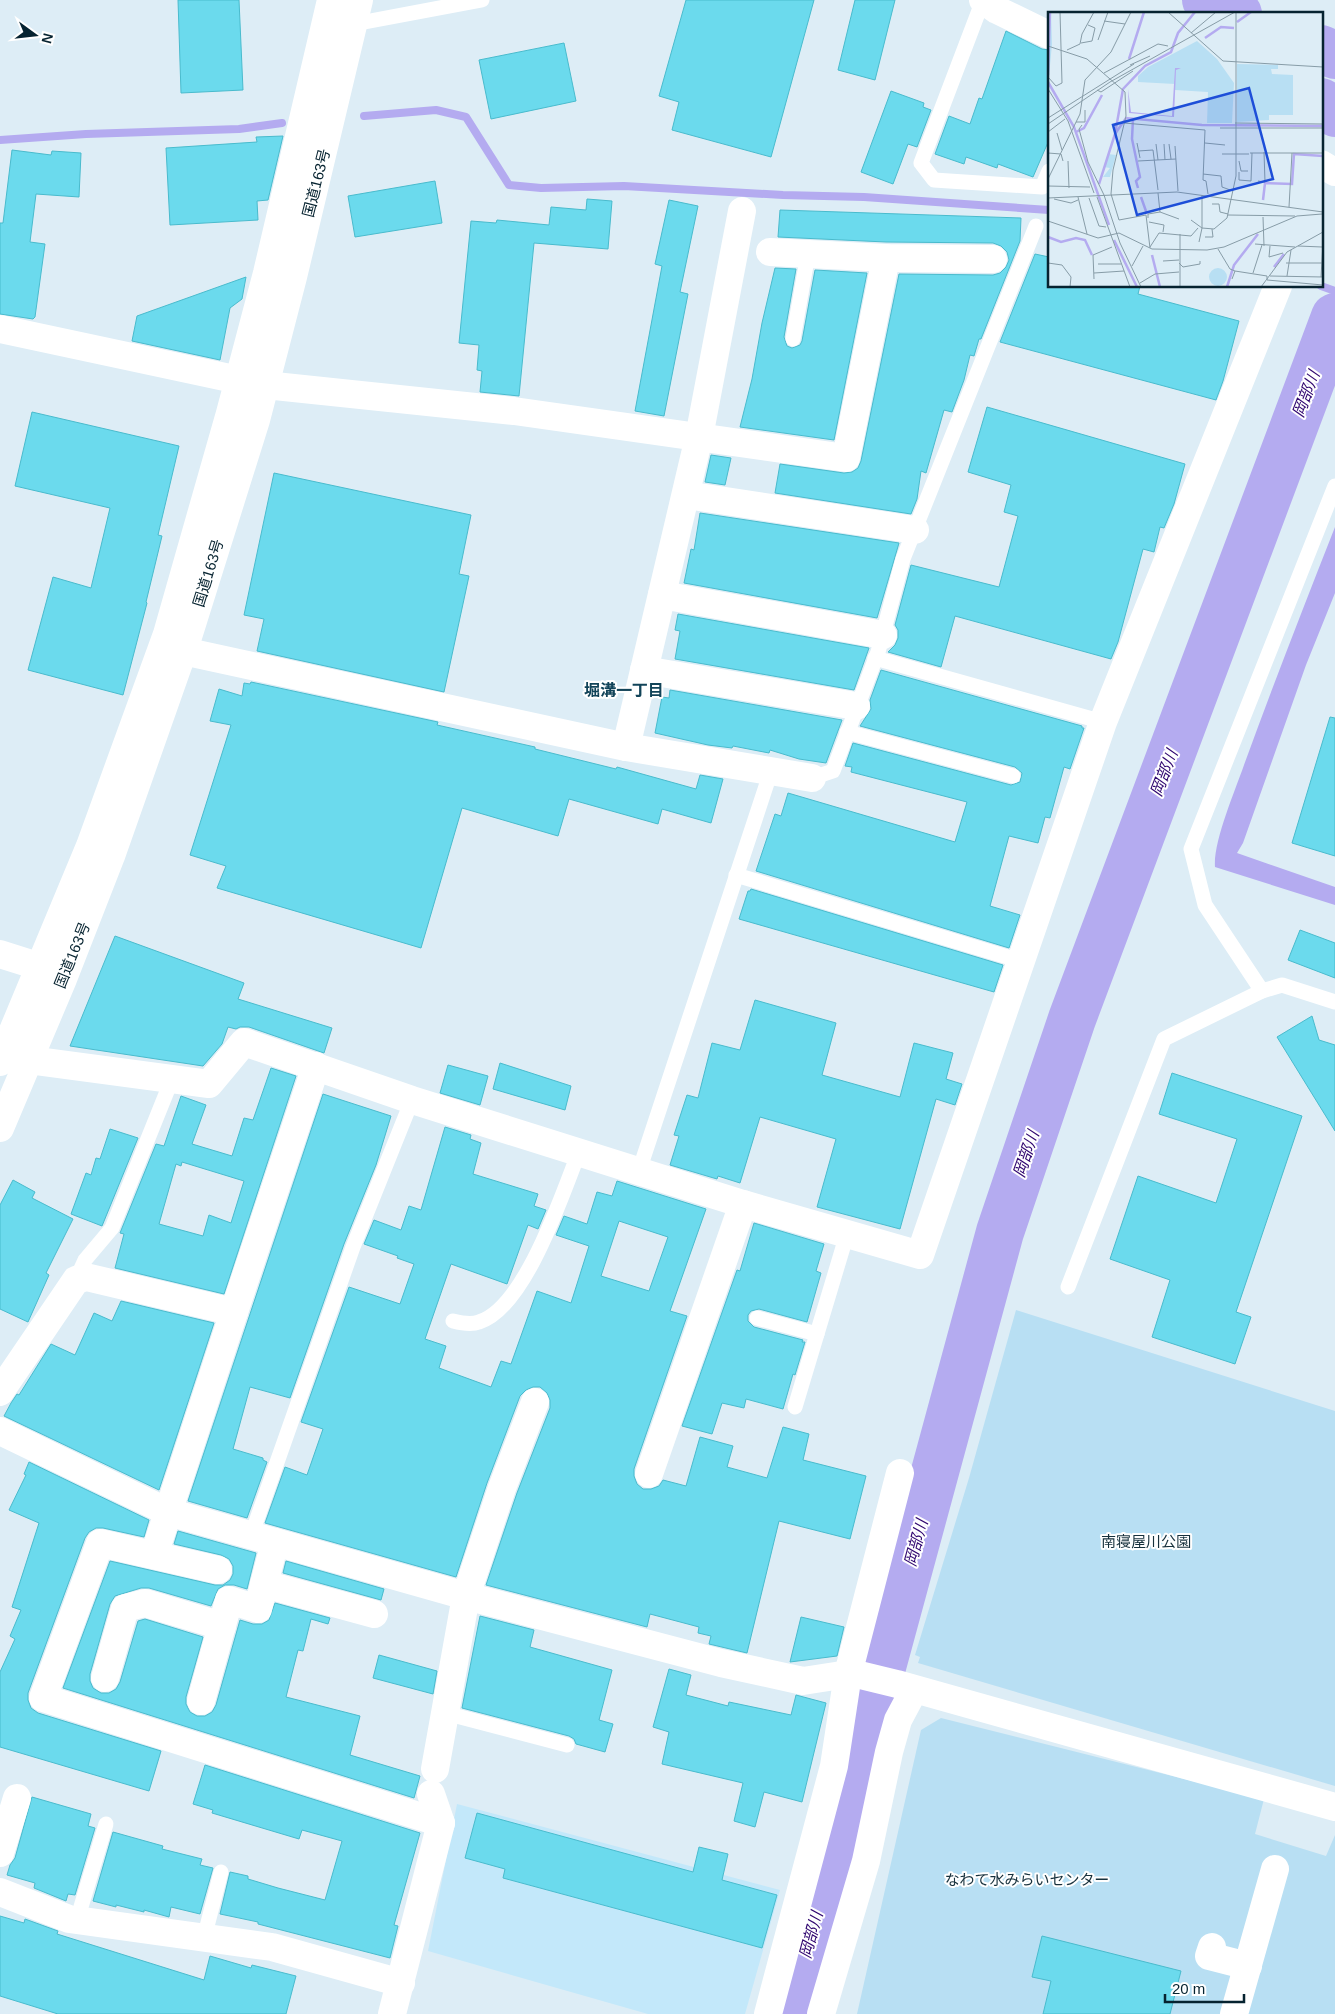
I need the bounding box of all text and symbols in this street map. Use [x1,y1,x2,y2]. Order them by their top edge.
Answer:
north arrow [10,10,60,60]
inset map [1048,12,1322,288]
text: N [39,31,57,45]
street label: 国道163号 [299,147,333,219]
water label: 岡部川 [1289,367,1323,419]
street label: 国道163号 [190,537,226,609]
district label: 堀溝一丁目 [584,682,664,699]
water label: 岡部川 [1147,746,1181,798]
street label: 国道163号 [51,919,93,991]
water label: 岡部川 [1010,1127,1042,1179]
water label: 岡部川 [902,1516,931,1568]
park label: 南寝屋川公園 [1101,1533,1191,1550]
park label: なわて水みらいセンター [944,1871,1110,1888]
water label: 岡部川 [797,1908,826,1960]
scale bar [1165,1972,1244,2004]
text: 20 m [1172,1980,1205,1997]

